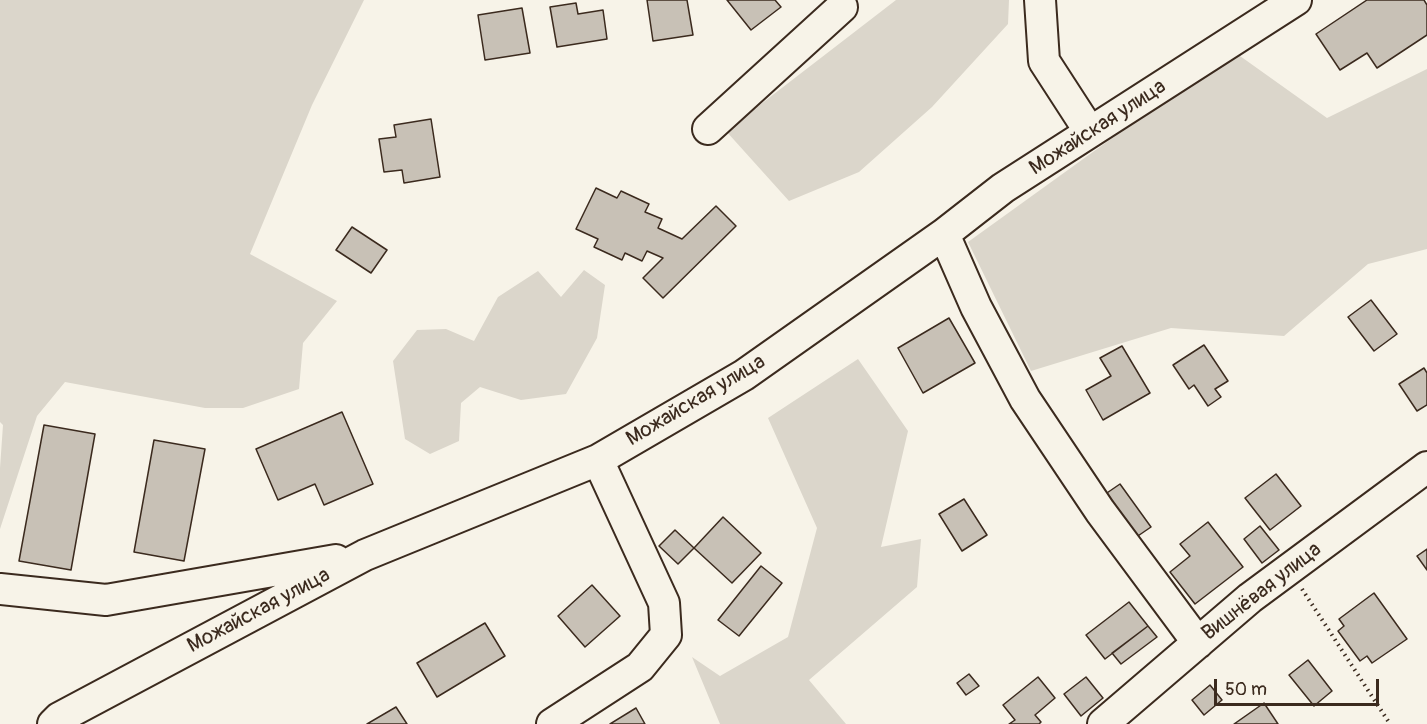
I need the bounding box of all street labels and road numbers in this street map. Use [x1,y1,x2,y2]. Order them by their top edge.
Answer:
street label: Можайская улица [1025,74,1171,182]
street label: Можайская улица [622,350,770,452]
street label: Вишнёвая улица [1197,538,1327,646]
street label: Можайская улица [183,563,335,659]

